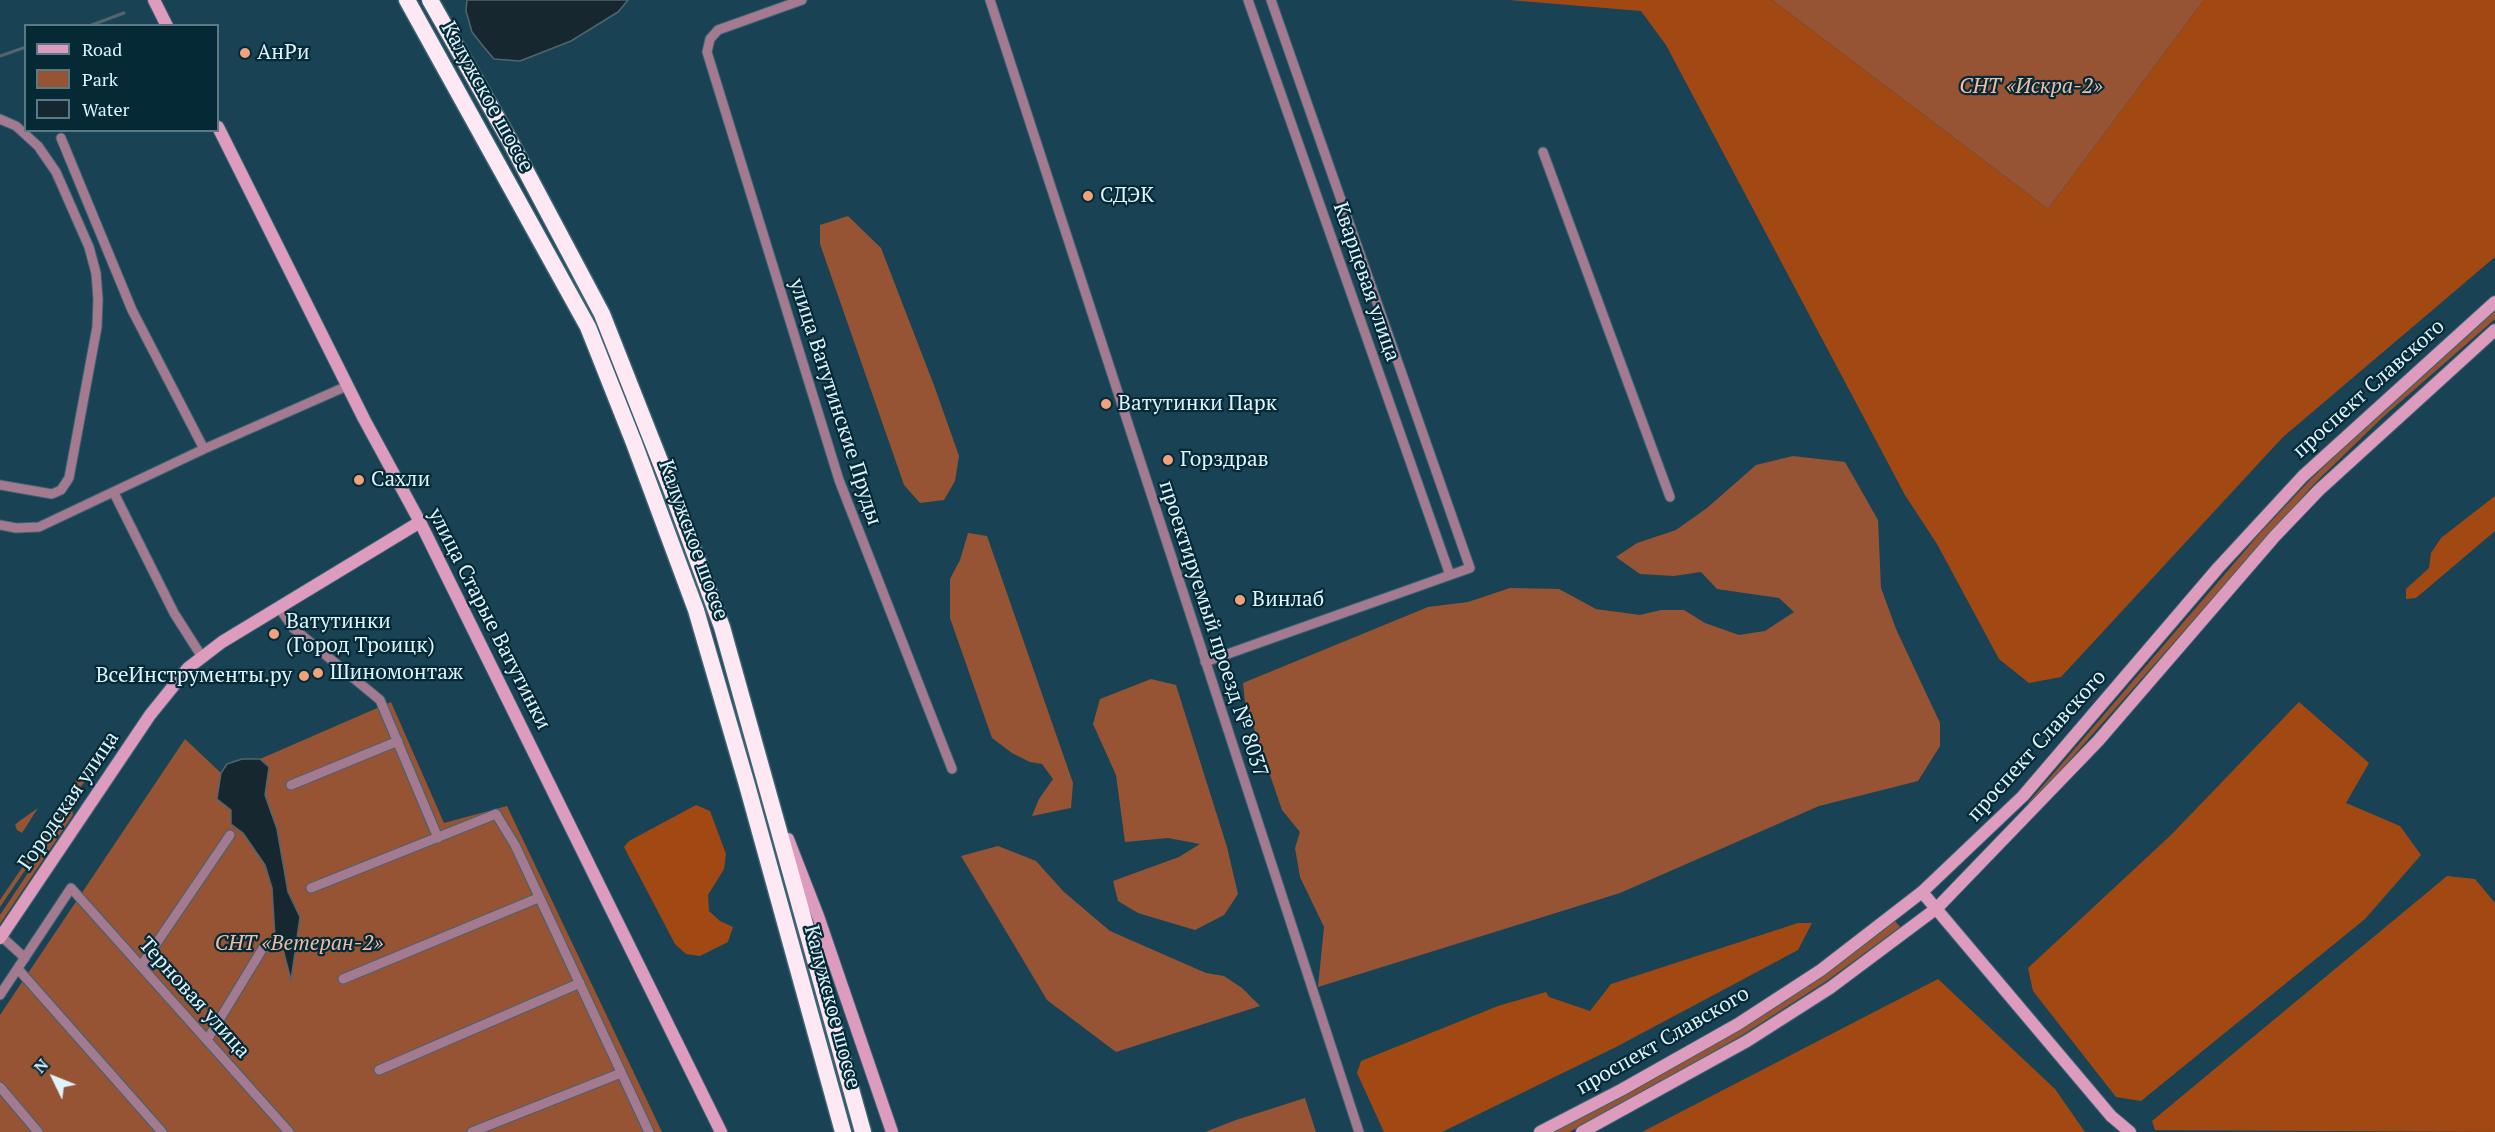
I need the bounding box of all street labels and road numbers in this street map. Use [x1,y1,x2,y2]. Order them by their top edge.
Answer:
street label: Калужское шоссе [435,18,539,176]
street label: Кварцевая улица [1327,199,1405,365]
street label: улица Ватутинские Пруды [783,275,887,529]
street label: проспект Славского [2288,314,2450,464]
street label: Калужское шоссе [652,457,734,623]
street label: проектируемый проезд № 8037 [1153,478,1273,780]
street label: улица Старые Ватутинки [422,504,556,734]
street label: проспект Славского [1962,665,2112,827]
street label: Городская улица [13,727,125,875]
street label: Калужское шоссе [798,923,866,1091]
street label: Терновая улица [133,932,255,1064]
street label: проспект Славского [1572,981,1754,1101]

